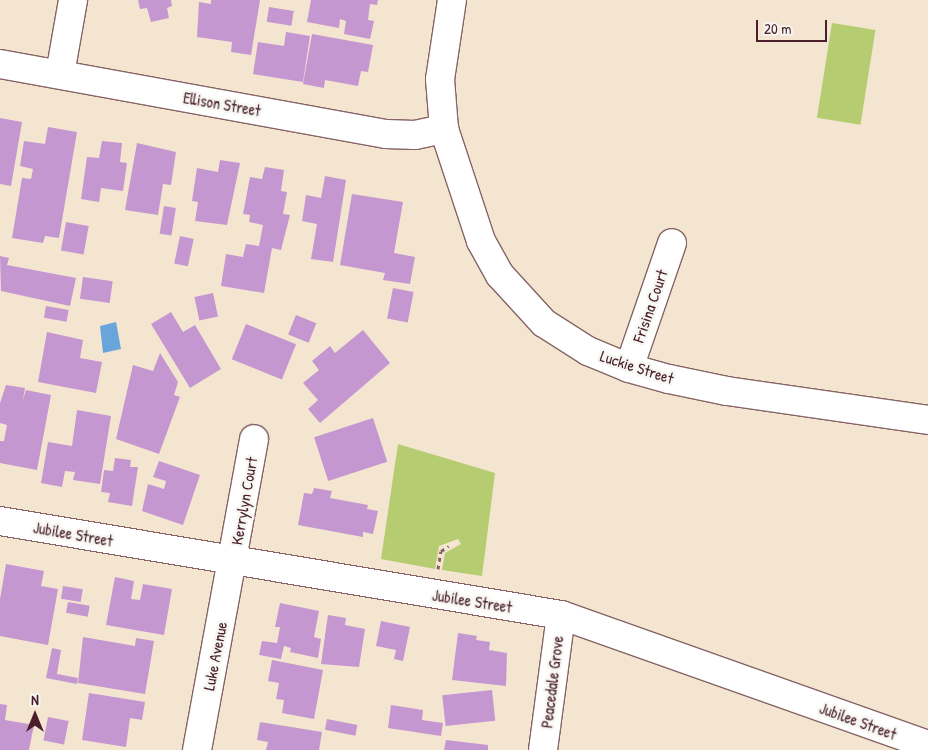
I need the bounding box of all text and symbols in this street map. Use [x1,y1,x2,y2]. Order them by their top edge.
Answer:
scale bar [758,10,829,42]
text: 20 m [764,18,791,39]
street label: Ellison Street [182,88,262,120]
street label: Frisina Court [629,267,671,345]
street label: Luckie Street [598,346,676,388]
street label: Kerrylyn Court [227,455,261,547]
street label: Jubilee Street [32,518,114,550]
street label: Jubilee Street [431,585,513,617]
street label: Luke Avenue [199,620,231,692]
street label: Peacedale Grove [537,635,567,729]
north arrow [10,690,60,740]
text: N [31,690,39,709]
street label: Jubilee Street [817,698,899,744]

